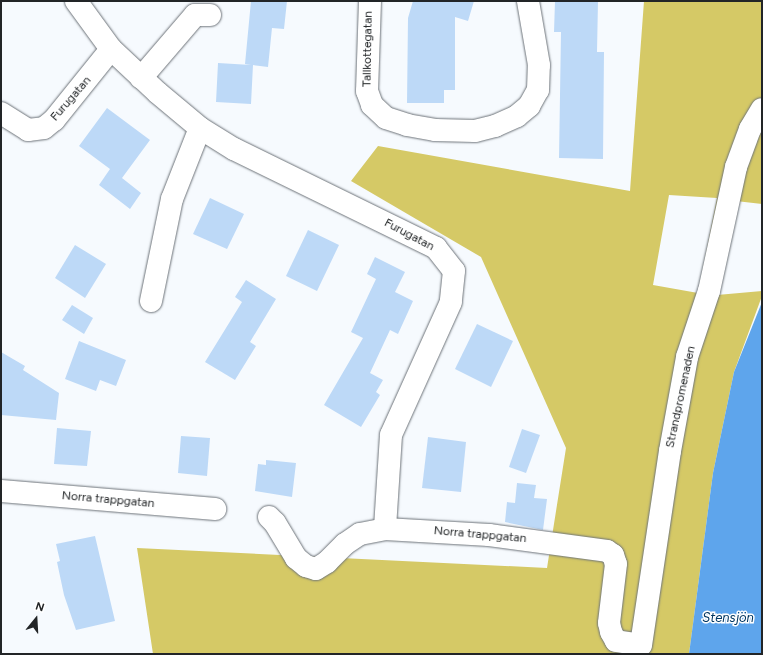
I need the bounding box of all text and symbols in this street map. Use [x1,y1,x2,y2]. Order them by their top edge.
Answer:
street label: Tallkottegatan [360,11,376,87]
street label: Furugatan [48,74,94,124]
street label: Furugatan [382,216,436,254]
street label: Strandpromenaden [663,345,699,449]
street label: Norra trappgatan [61,489,155,511]
street label: Norra trappgatan [433,524,527,546]
north arrow [16,599,56,639]
text: N [34,600,46,615]
water label: Stensjön [702,610,754,626]

